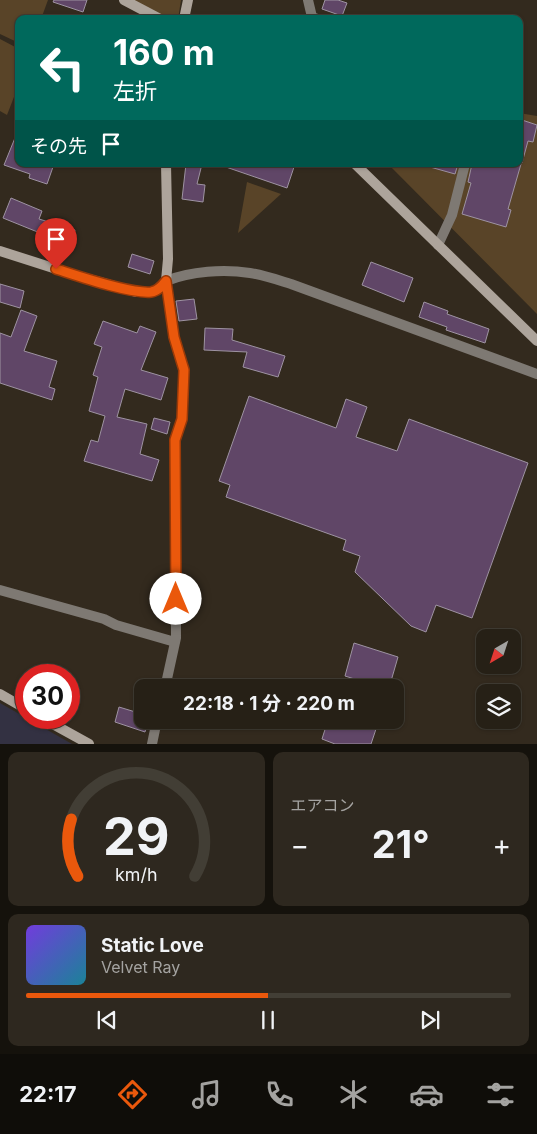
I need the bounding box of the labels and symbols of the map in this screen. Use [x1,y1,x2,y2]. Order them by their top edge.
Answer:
pin [35,218,77,269]
position arrow [149,572,201,624]
north arrow [476,629,521,674]
speed limit sign: 30 [15,664,80,729]

